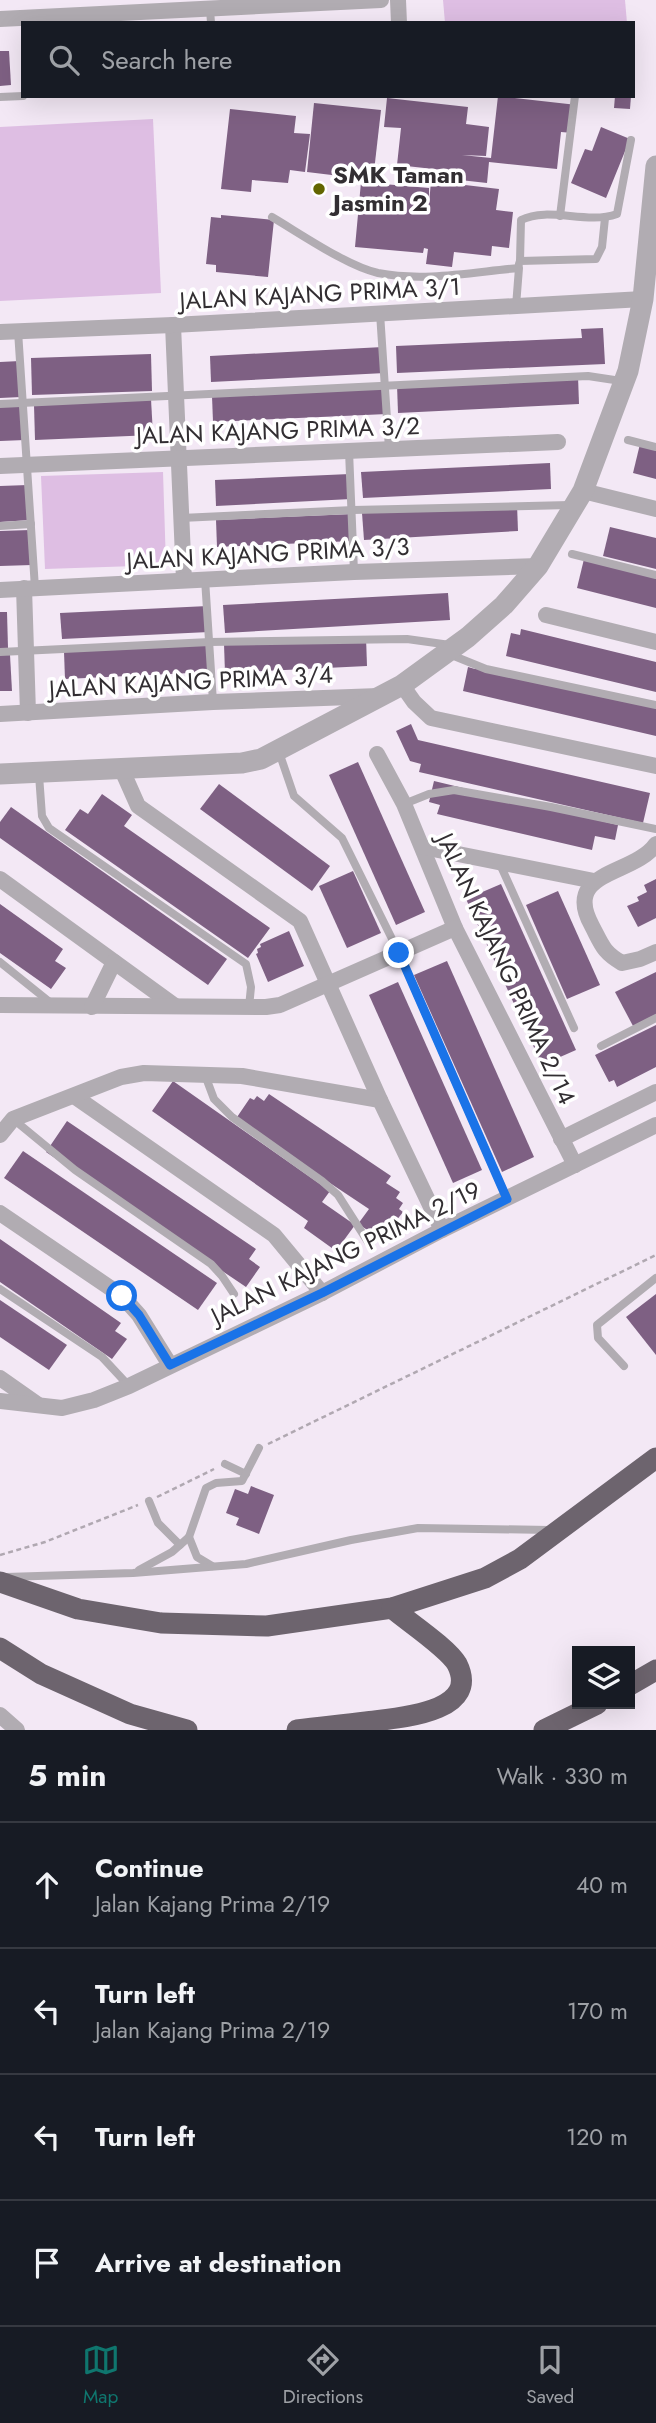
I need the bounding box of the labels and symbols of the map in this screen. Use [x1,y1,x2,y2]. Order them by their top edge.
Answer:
place label: SMK Taman Jasmin 2 [329,157,464,220]
marker: SMK Taman Jasmin 2 [311,181,327,197]
street label: JALAN KAJANG PRIMA 3/1 [176,269,461,318]
street label: JALAN KAJANG PRIMA 3/2 [133,408,420,453]
street label: JALAN KAJANG PRIMA 3/3 [123,529,410,579]
street label: JALAN KAJANG PRIMA 3/4 [45,657,334,707]
street label: JALAN KAJANG PRIMA 2/14 [427,825,585,1110]
route end [383,937,414,968]
street label: JALAN KAJANG PRIMA 2/19 [202,1172,486,1334]
route start [106,1280,137,1311]

